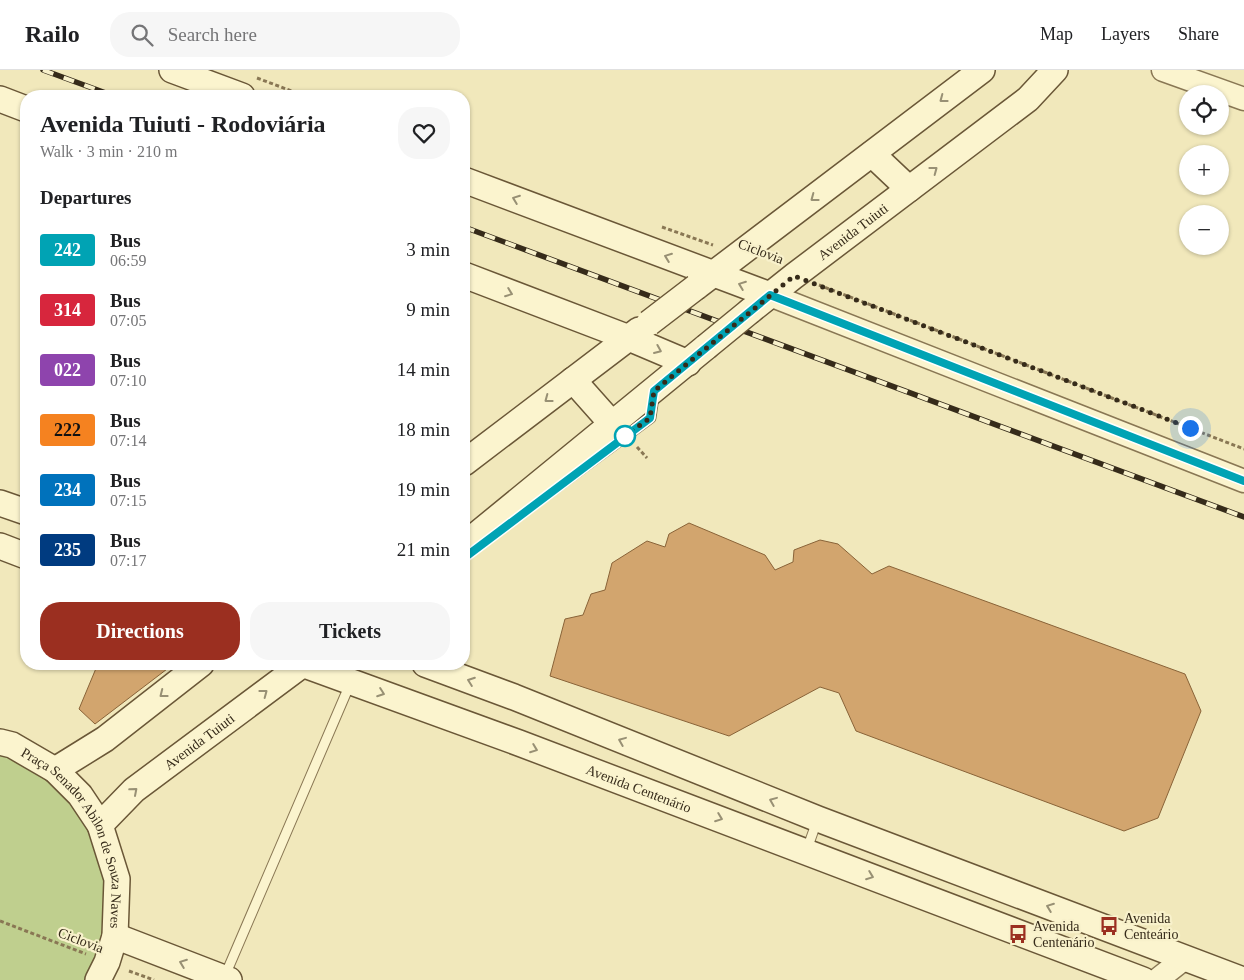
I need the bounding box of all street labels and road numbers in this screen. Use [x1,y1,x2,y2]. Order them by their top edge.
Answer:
street label: Avenida Tuiuti [815,201,891,263]
street label: Ciclovia [736,236,786,267]
street label: Avenida Tuiuti [161,711,237,773]
street label: Praça Senador Abilon de Souza Naves [18,745,124,929]
street label: Avenida Centenário [584,762,693,816]
street label: Ciclovia [56,925,106,956]

